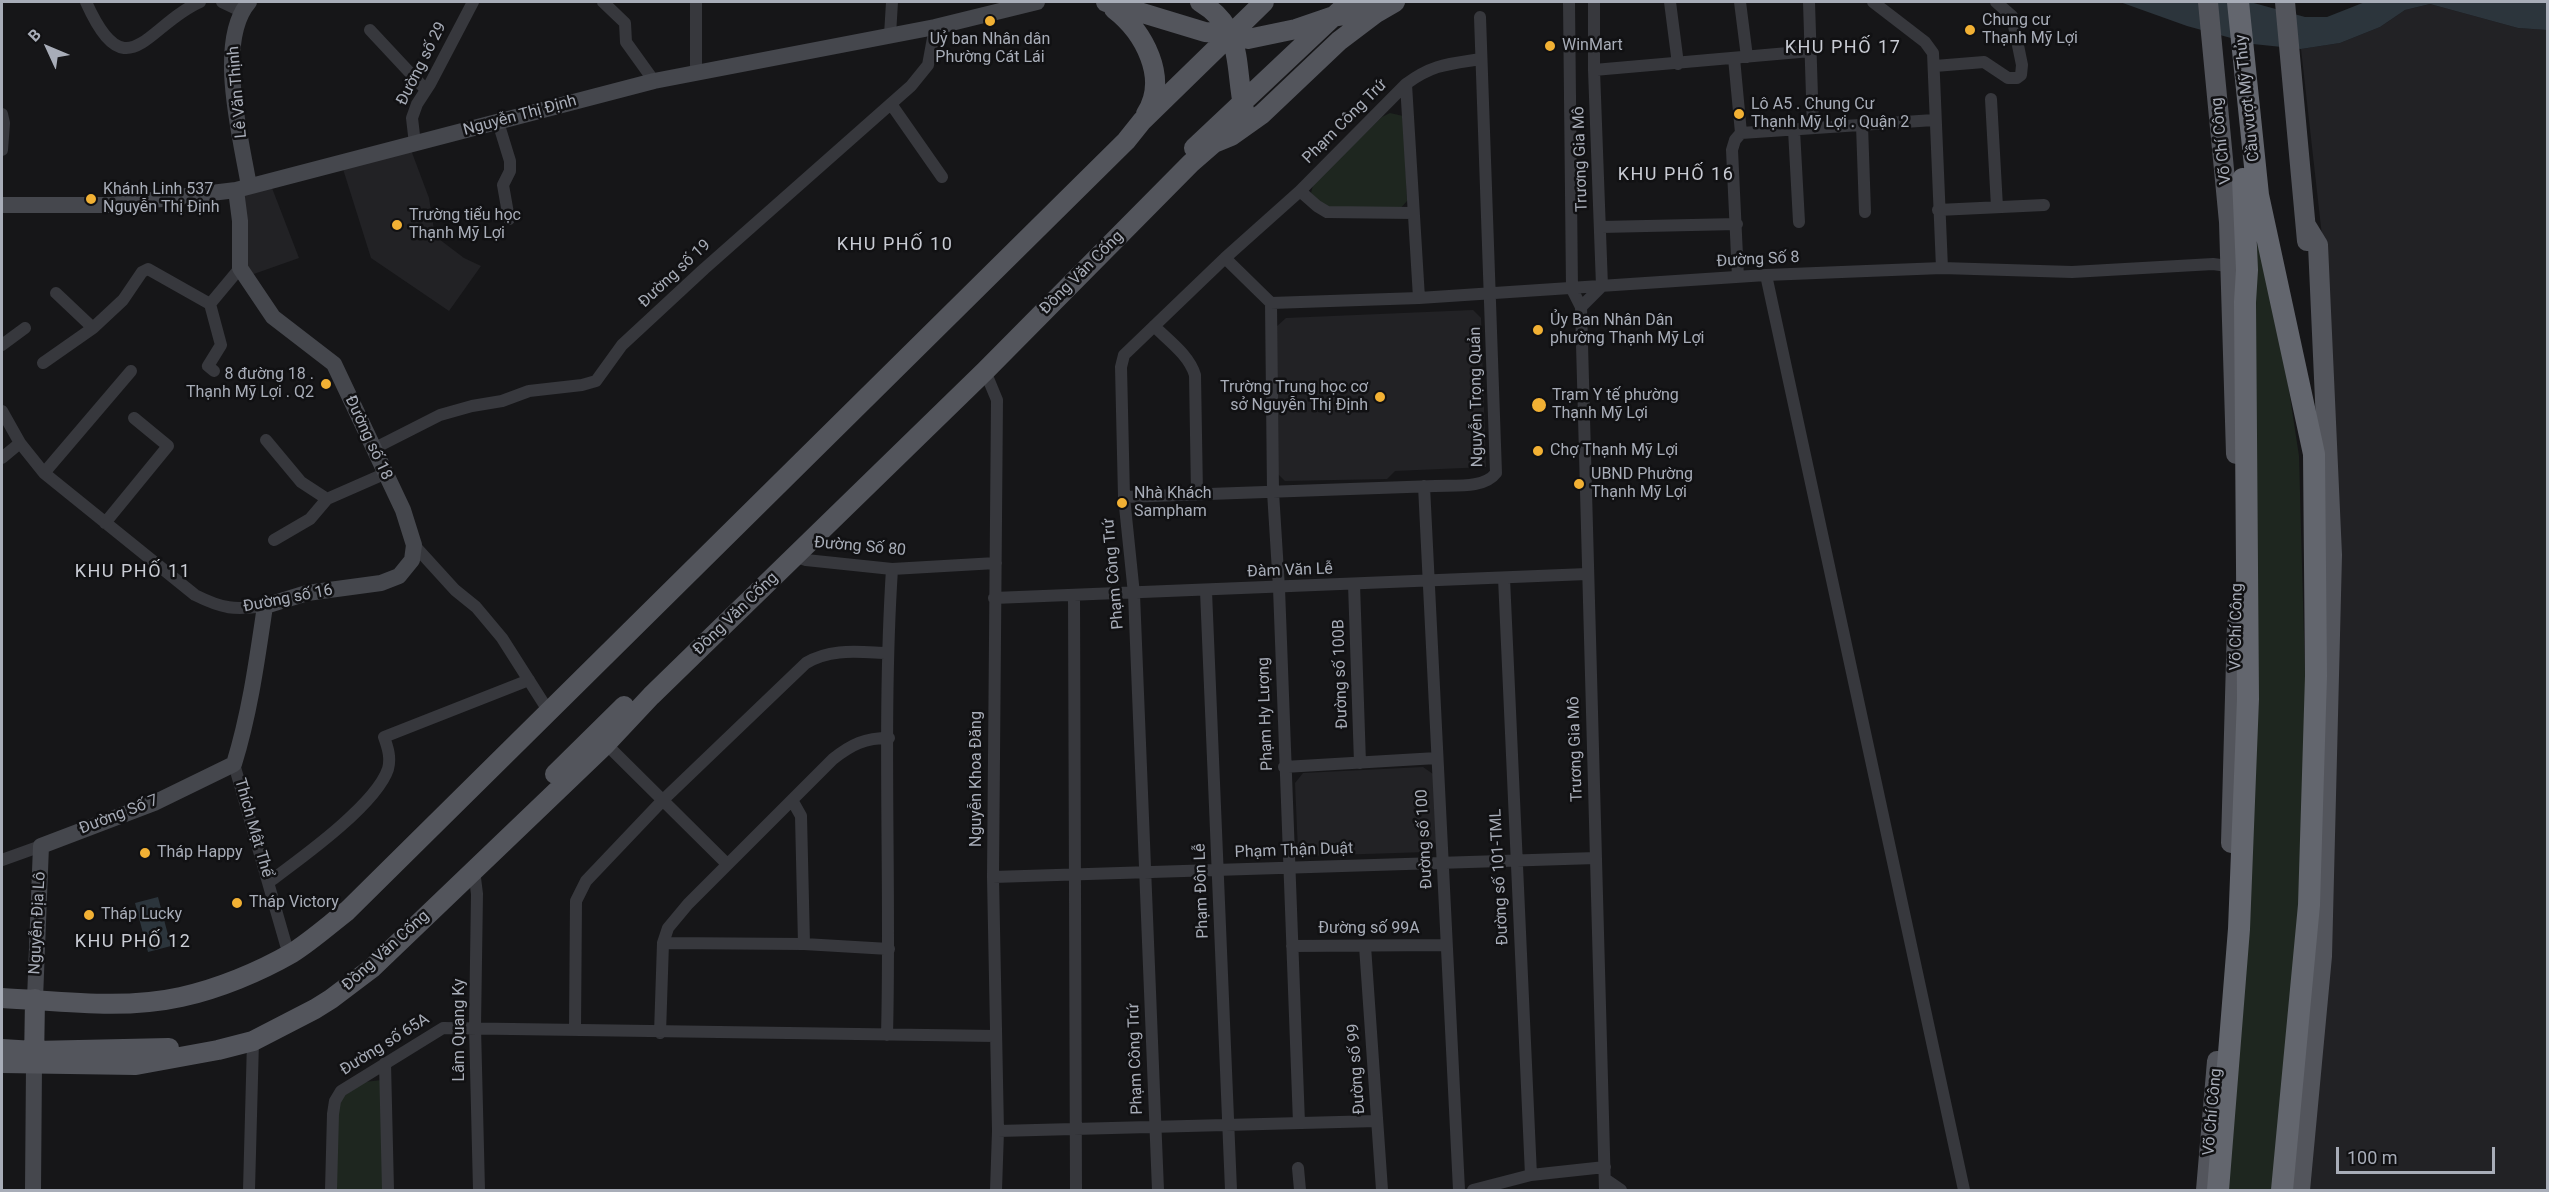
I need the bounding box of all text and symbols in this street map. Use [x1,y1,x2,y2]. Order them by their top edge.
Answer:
place label: Chung cư Thạnh Mỹ Lợi [1982,11,2078,49]
marker: Uỷ ban Nhân dân Phường Cát Lái [983,14,997,28]
north arrow [18,18,78,78]
street label: Đường số 29 [393,19,451,109]
marker: Chung cư Thạnh Mỹ Lợi [1963,23,1977,37]
text: B [24,25,45,45]
place label: Uỷ ban Nhân dân Phường Cát Lái [930,30,1050,68]
street label: Cầu vượt Mỹ Thủy [2232,33,2264,163]
place label: WinMart [1562,36,1623,56]
district label: KHU PHỐ 17 [1785,37,1901,59]
marker: WinMart [1543,39,1557,53]
street label: Lê Văn Thịnh [224,45,252,139]
street label: Phạm Công Trứ [1299,76,1391,168]
street label: Nguyễn Thị Định [461,92,579,140]
place label: Lô A5 . Chung Cư Thạnh Mỹ Lợi . Quận 2 [1751,95,1909,133]
street label: Võ Chí Công [2208,97,2236,185]
street label: Trương Gia Mô [1570,106,1592,212]
marker: Lô A5 . Chung Cư Thạnh Mỹ Lợi . Quận 2 [1732,107,1746,121]
district label: KHU PHỐ 16 [1618,164,1734,186]
place label: Khánh Linh 537 Nguyễn Thị Định [103,180,219,218]
marker: Khánh Linh 537 Nguyễn Thị Định [84,192,98,206]
place label: Trường tiểu học Thạnh Mỹ Lợi [409,206,521,244]
marker: Trường tiểu học Thạnh Mỹ Lợi [390,218,404,232]
street label: Đồng Văn Cống [1036,227,1128,319]
district label: KHU PHỐ 10 [837,234,953,256]
street label: Đường số 19 [635,236,715,312]
street label: Đường Số 8 [1716,248,1800,272]
place label: Ủy Ban Nhân Dân phường Thạnh Mỹ Lợi [1550,311,1704,349]
marker: Ủy Ban Nhân Dân phường Thạnh Mỹ Lợi [1531,323,1545,337]
street label: Nguyễn Trọng Quản [1466,327,1488,467]
place label: 8 đường 18 . Thạnh Mỹ Lợi . Q2 [186,365,314,403]
marker: 8 đường 18 . Thạnh Mỹ Lợi . Q2 [319,377,333,391]
place label: Trường Trung học cơ sở Nguyễn Thị Định [1220,378,1368,416]
place label: Trạm Y tế phường Thạnh Mỹ Lợi [1552,386,1679,424]
marker: Trường Trung học cơ sở Nguyễn Thị Định [1373,390,1387,404]
street label: Đường số 18 [340,393,396,483]
marker: Trạm Y tế phường Thạnh Mỹ Lợi [1530,396,1548,414]
place label: Chợ Thạnh Mỹ Lợi [1550,441,1678,461]
marker: Chợ Thạnh Mỹ Lợi [1531,444,1545,458]
place label: UBND Phường Thạnh Mỹ Lợi [1591,465,1693,503]
marker: UBND Phường Thạnh Mỹ Lợi [1572,477,1586,491]
place label: Nhà Khách Sampham [1134,484,1212,522]
marker: Nhà Khách Sampham [1115,496,1129,510]
street label: Phạm Công Trứ [1100,518,1128,630]
street label: Đường Số 80 [813,533,907,561]
street label: Đàm Văn Lễ [1247,560,1333,582]
district label: KHU PHỐ 11 [75,561,191,583]
street label: Đồng Văn Cống [690,569,782,659]
street label: Đường số 16 [242,581,334,617]
street label: Võ Chí Công [2227,583,2247,671]
street label: Đường số 100B [1329,619,1353,729]
street label: Phạm Hy Lượng [1254,657,1278,771]
street label: Trương Gia Mô [1565,696,1587,802]
street label: Nguyễn Khoa Đăng [967,711,987,847]
street label: Thích Mật Thể [230,776,276,880]
street label: Đường số 100 [1413,789,1437,889]
street label: Đường Số 7 [77,791,161,839]
street label: Đường số 101-TML [1487,808,1513,946]
street label: Phạm Thận Duật [1234,839,1354,863]
place label: Tháp Happy [157,843,243,863]
street label: Phạm Đôn Lễ [1191,843,1213,939]
marker: Tháp Happy [138,846,152,860]
street label: Nguyễn Địa Lô [26,871,50,975]
place label: Tháp Victory [249,893,339,913]
marker: Tháp Victory [230,896,244,910]
place label: Tháp Lucky [101,905,182,925]
street label: Đồng Văn Cống [339,907,433,995]
marker: Tháp Lucky [82,908,96,922]
street label: Đường số 99A [1318,919,1420,939]
district label: KHU PHỐ 12 [75,931,191,953]
street label: Lâm Quang Ky [450,979,470,1081]
street label: Phạm Công Trứ [1124,1003,1148,1115]
street label: Đường số 65A [337,1010,433,1080]
street label: Đường số 99 [1344,1023,1370,1115]
street label: Võ Chí Công [2200,1068,2226,1156]
scale bar [2339,1135,2498,1173]
text: 100 m [2347,1147,2398,1168]

